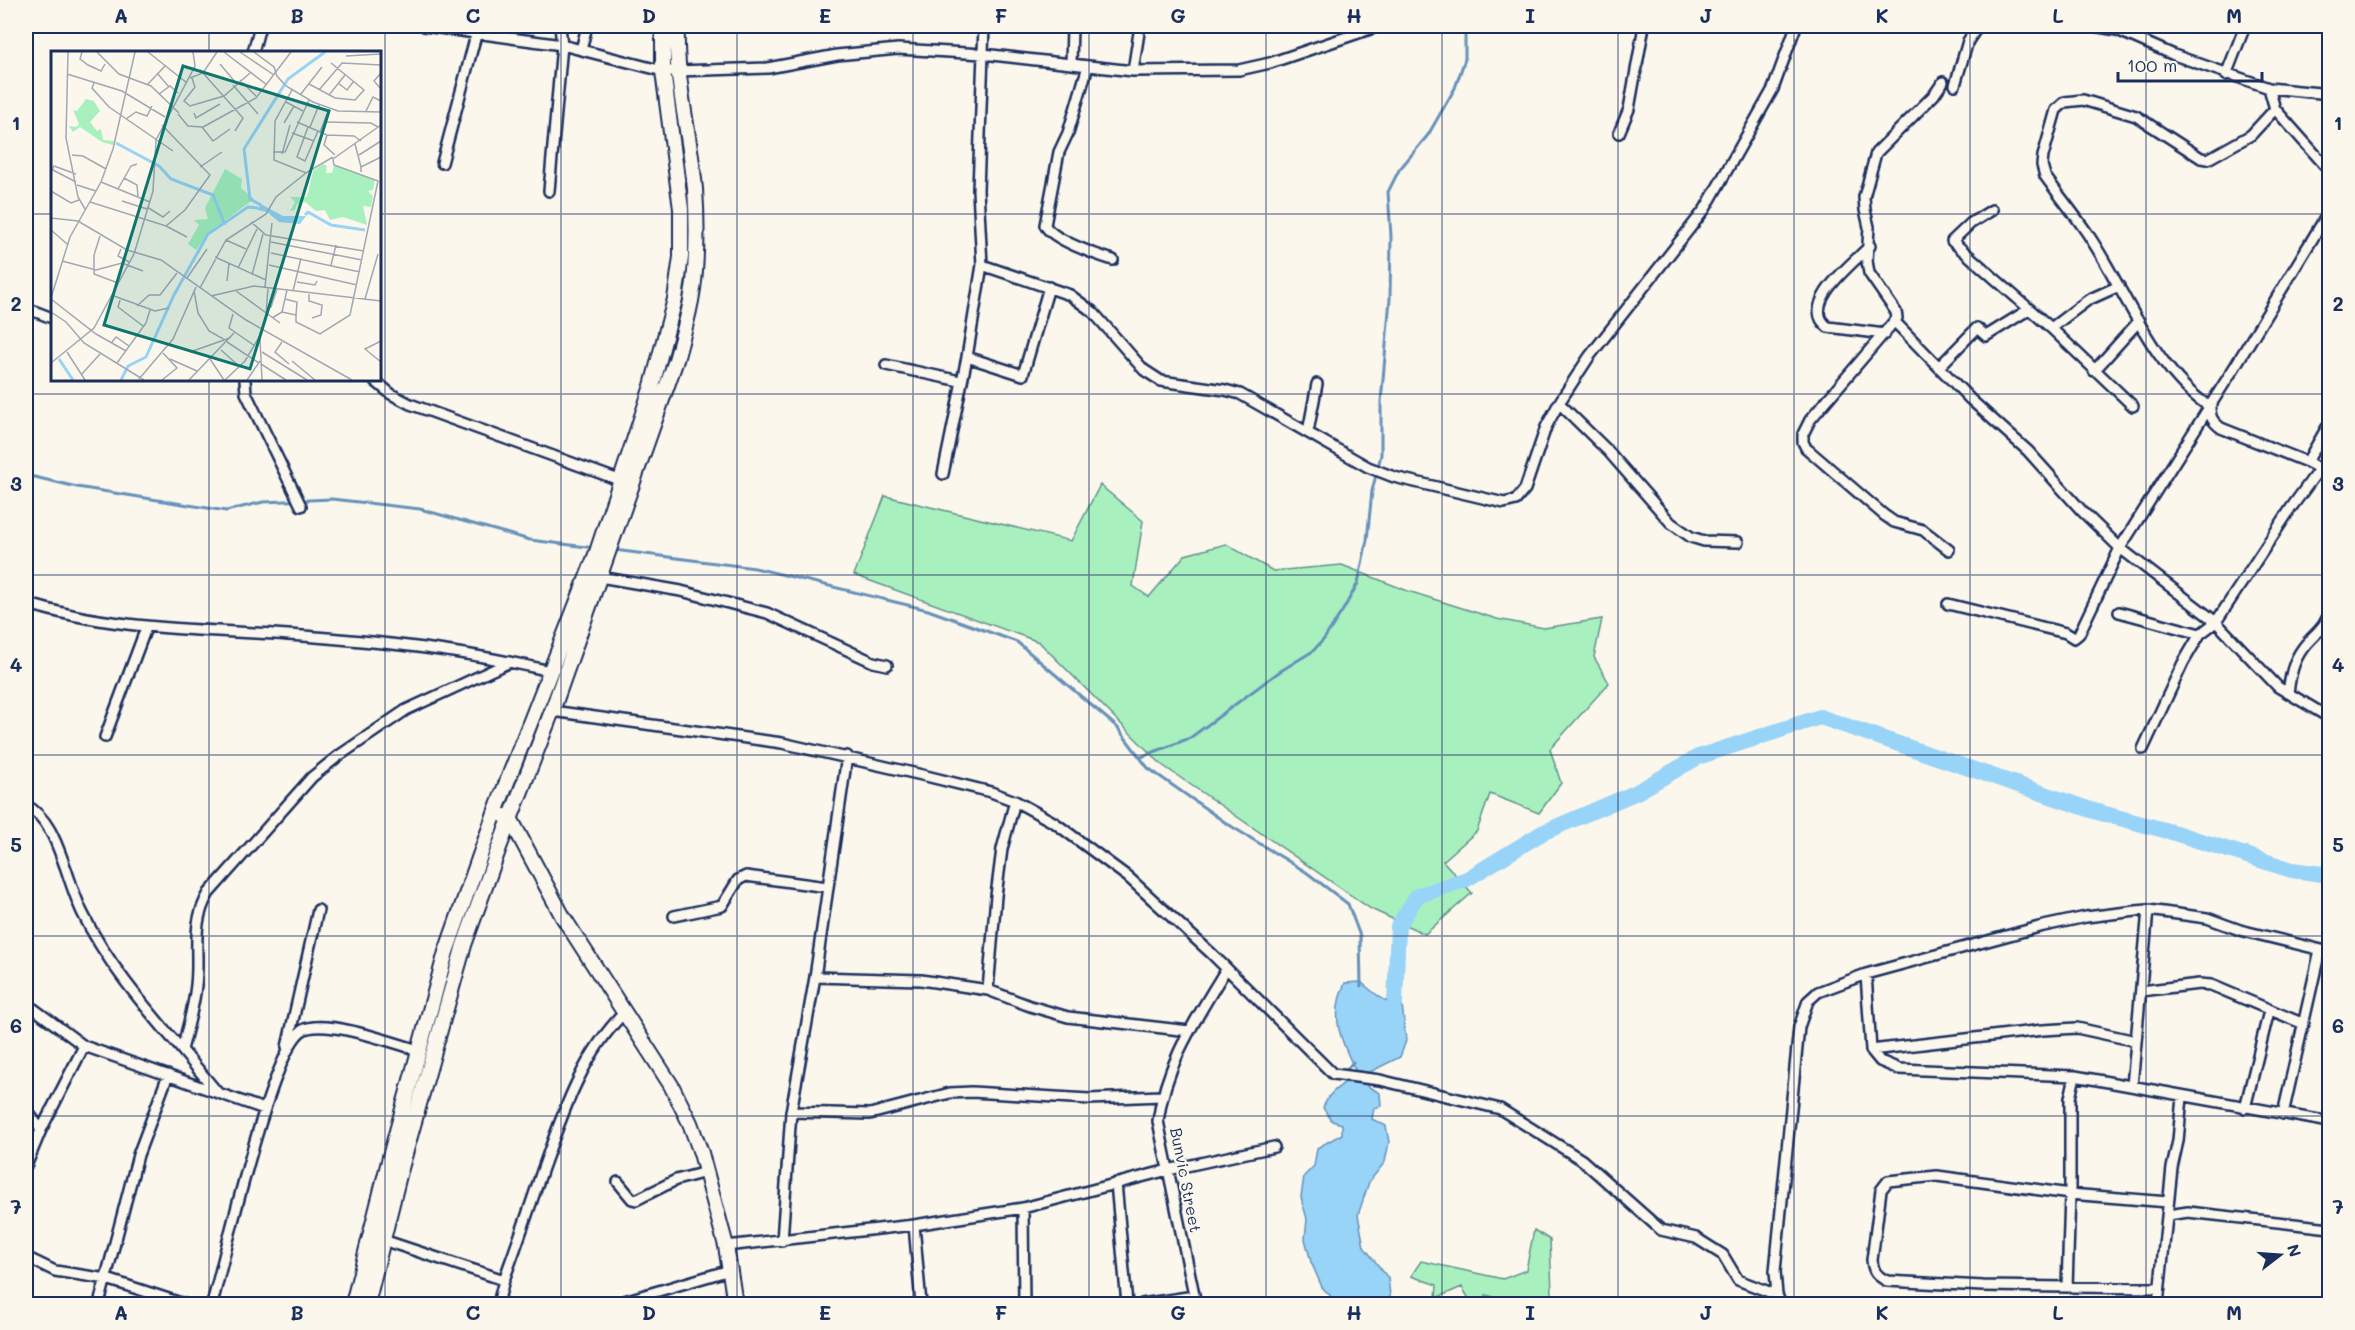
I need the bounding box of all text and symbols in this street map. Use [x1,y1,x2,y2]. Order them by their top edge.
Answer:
text: A [114,2,128,28]
text: B [290,2,304,28]
text: C [466,2,481,28]
text: D [642,2,656,28]
text: E [819,2,831,28]
text: F [995,2,1008,28]
text: G [1170,2,1186,28]
text: H [1346,2,1362,28]
text: I [1525,2,1535,28]
text: J [1699,2,1713,28]
text: K [1875,2,1889,28]
text: L [2052,2,2064,28]
text: M [2226,2,2242,28]
scale bar [2118,45,2262,83]
inset map [51,51,381,381]
text: 100 m [2127,53,2177,77]
text: 1 [12,109,20,135]
text: 1 [2334,109,2342,135]
text: 2 [10,290,22,316]
text: 2 [2332,290,2344,316]
text: 3 [10,470,22,496]
text: 3 [2332,470,2344,496]
text: 4 [10,651,23,677]
text: 4 [2332,651,2345,677]
text: 5 [10,831,22,857]
text: 5 [2332,831,2344,857]
text: 6 [10,1012,22,1038]
text: 6 [2332,1012,2344,1038]
street label: Bunvic Street [1166,1126,1207,1234]
text: 7 [10,1193,22,1219]
text: 7 [2332,1193,2344,1219]
north arrow [2250,1225,2310,1285]
text: N [2283,1242,2307,1259]
text: A [114,1299,128,1325]
text: B [290,1299,304,1325]
text: C [466,1299,481,1325]
text: D [642,1299,656,1325]
text: E [819,1299,831,1325]
text: F [995,1299,1008,1325]
text: G [1170,1299,1186,1325]
text: H [1346,1299,1362,1325]
text: I [1525,1299,1535,1325]
text: J [1699,1299,1713,1325]
text: K [1875,1299,1889,1325]
text: L [2052,1299,2064,1325]
text: M [2226,1299,2242,1325]

